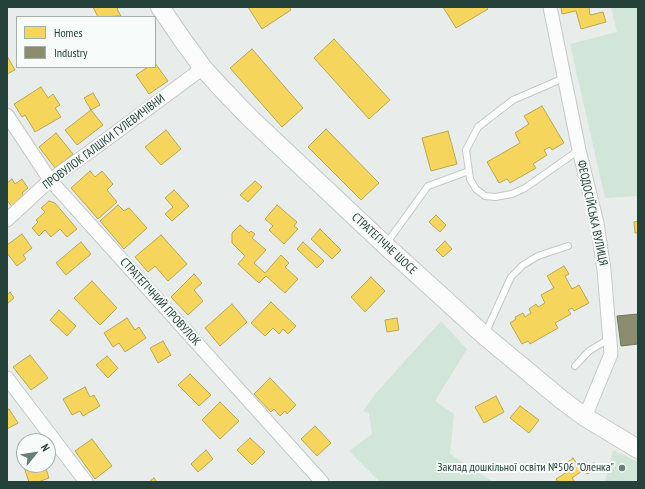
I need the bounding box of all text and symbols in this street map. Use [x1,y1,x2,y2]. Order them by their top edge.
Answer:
legend [16,16,156,68]
text: Homes [54,25,82,40]
text: Industry [54,45,88,60]
street label: ПРОВУЛОК ГАЛШКИ ГУЛЕВИЧІВНИ [40,91,168,193]
street label: ФЕОДОСІЙСЬКА ВУЛИЦЯ [574,159,610,267]
street label: СТРАТЕГІЧНЕ ШОСЕ [349,210,419,278]
street label: СТРАТЕГІЧНИЙ ПРОВУЛОК [117,255,203,349]
north arrow [16,433,56,473]
text: N [38,441,53,454]
place label: Заклад дошкільної освіти №506 "Оленка" [437,461,614,475]
marker: Заклад дошкільної освіти №506 "Оленка" [617,463,627,473]

